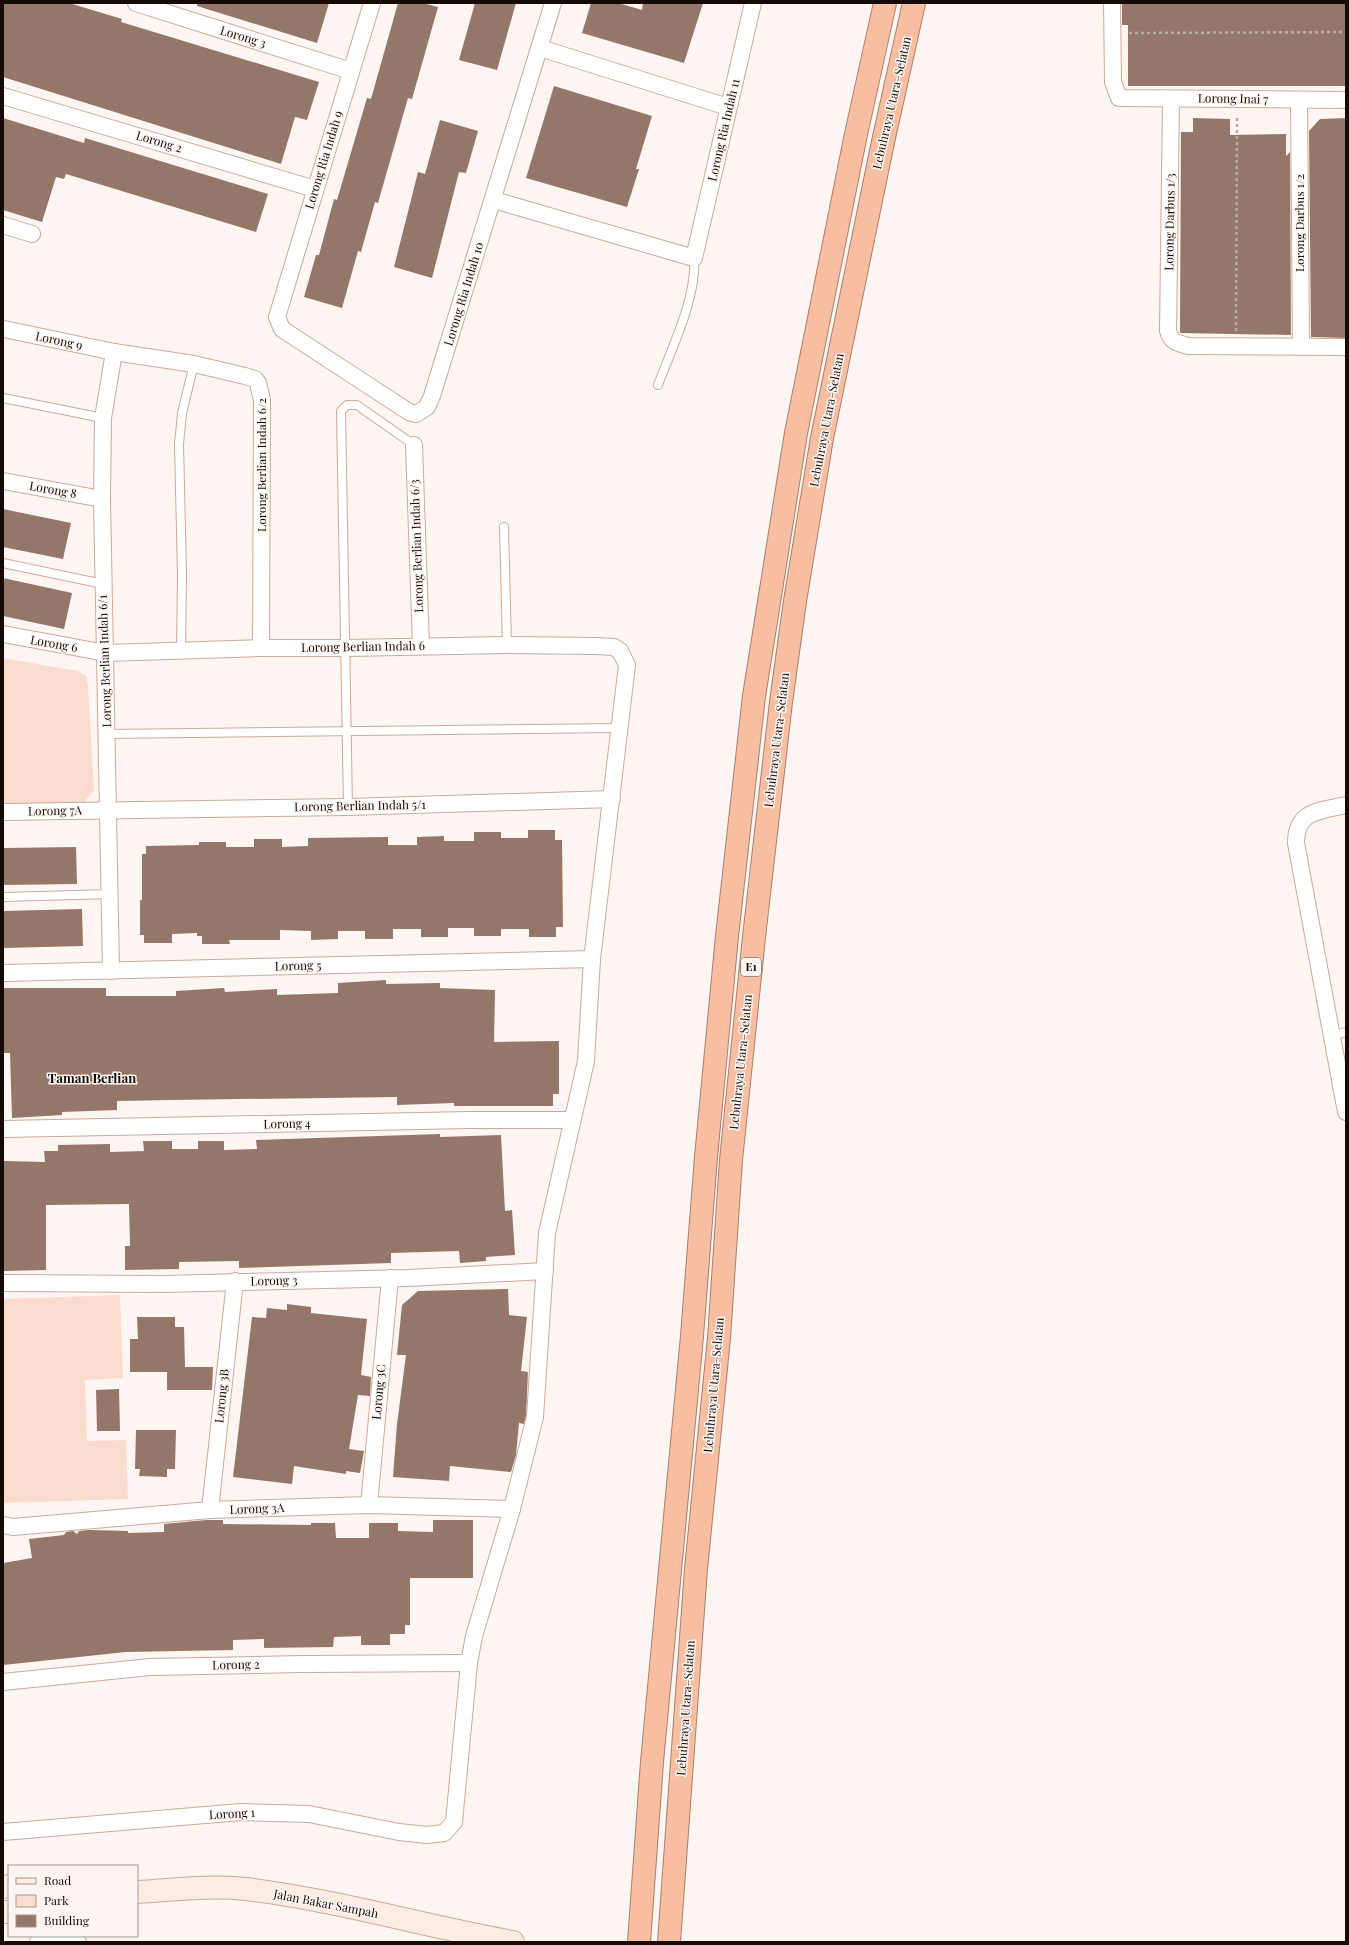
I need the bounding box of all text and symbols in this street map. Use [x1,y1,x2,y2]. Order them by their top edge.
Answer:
street label: Lorong 3 [218,22,268,51]
street label: Lebuhraya Utara–Selatan [868,35,914,171]
street label: Lorong Ria Indah 11 [703,76,743,183]
street label: Lorong Inai 7 [1198,89,1268,107]
street label: Lorong Ria Indah 9 [300,109,346,211]
street label: Lorong 2 [134,126,185,156]
street label: Lorong Darbus 1/3 [1160,173,1178,271]
street label: Lorong Darbus 1/2 [1291,174,1307,272]
street label: Lorong Ria Indah 10 [440,240,486,348]
street label: Lorong 9 [34,327,84,353]
street label: Lebuhraya Utara–Selatan [805,352,847,488]
street label: Lorong Berlian Indah 6/2 [253,398,269,532]
street label: Lorong 8 [28,477,78,501]
street label: Lorong Berlian Indah 6/3 [406,479,426,613]
street label: Lorong Berlian Indah 6/1 [94,594,114,728]
street label: Lorong 6 [29,631,79,655]
street label: Lorong Berlian Indah 6 [301,637,425,655]
street label: Lebuhraya Utara–Selatan [760,672,792,808]
street label: Lorong Berlian Indah 5/1 [294,796,426,814]
street label: Lorong 7A [28,802,83,818]
street label: Lorong 5 [275,957,321,973]
road number: E1 [741,958,761,976]
street label: Lebuhraya Utara–Selatan [725,994,755,1130]
district label: Taman Berlian [48,1069,136,1086]
street label: Lorong 4 [263,1115,311,1131]
street label: Lorong 3 [250,1272,298,1288]
street label: Lebuhraya Utara–Selatan [699,1317,727,1453]
street label: Lorong 3C [368,1364,388,1420]
street label: Lorong 3B [210,1368,232,1424]
street label: Lorong 3A [229,1499,285,1517]
street label: Lebuhraya Utara–Selatan [672,1640,698,1776]
street label: Lorong 2 [212,1656,260,1672]
street label: Lorong 1 [208,1804,256,1822]
legend [8,1865,138,1937]
text: Road [44,1872,71,1888]
street label: Jalan Bakar Sampah [272,1885,380,1921]
text: Park [44,1892,69,1908]
text: Building [44,1912,90,1928]

